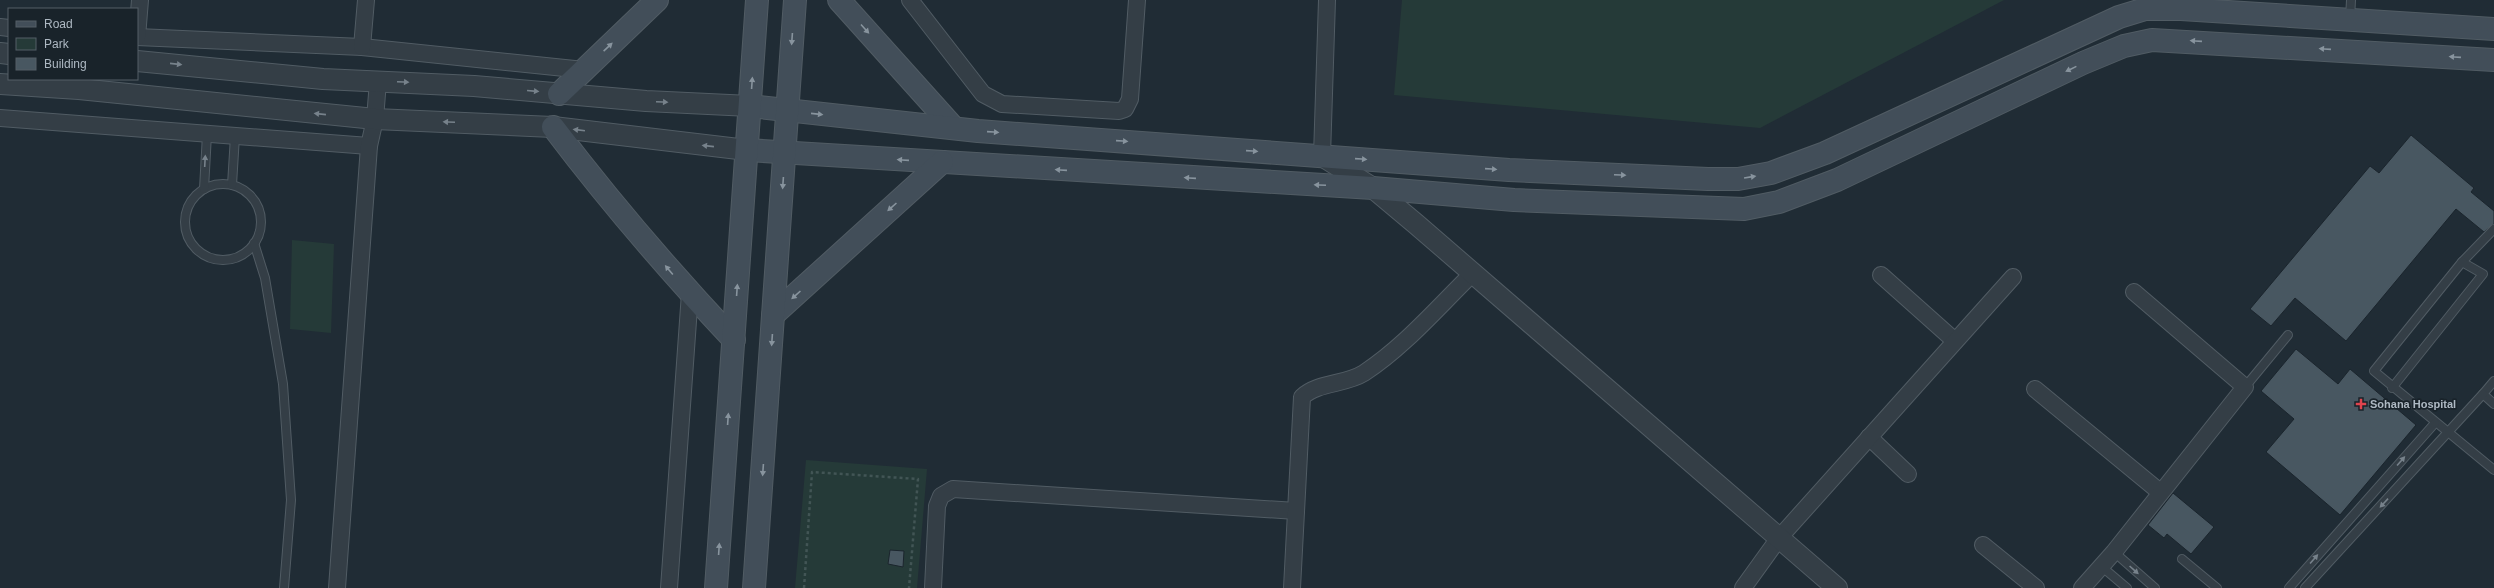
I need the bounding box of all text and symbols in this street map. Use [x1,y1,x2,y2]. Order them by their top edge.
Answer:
legend [8,8,138,80]
text: Road [44,17,73,31]
one-way arrow [860,24,870,34]
one-way arrow [789,33,796,45]
text: Park [44,37,70,51]
one-way arrow [2189,38,2202,44]
one-way arrow [603,43,612,52]
one-way arrow [2319,46,2331,53]
one-way arrow [2449,54,2461,61]
text: Building [44,57,87,71]
one-way arrow [170,60,182,67]
one-way arrow [2065,66,2077,72]
one-way arrow [748,77,755,89]
one-way arrow [397,79,409,86]
one-way arrow [527,88,539,94]
one-way arrow [656,99,669,105]
one-way arrow [314,110,326,117]
one-way arrow [811,110,823,117]
one-way arrow [443,119,455,126]
one-way arrow [573,127,585,133]
one-way arrow [987,129,999,136]
one-way arrow [1116,138,1128,145]
one-way arrow [702,142,714,149]
one-way arrow [1246,147,1258,154]
one-way arrow [202,155,209,167]
one-way arrow [897,156,909,163]
one-way arrow [1355,156,1367,162]
one-way arrow [1055,166,1067,173]
one-way arrow [1485,166,1497,173]
one-way arrow [1614,172,1626,179]
one-way arrow [1744,173,1756,179]
one-way arrow [1184,174,1196,181]
one-way arrow [779,177,786,189]
one-way arrow [1314,182,1326,189]
one-way arrow [887,203,897,212]
one-way arrow [665,264,674,275]
one-way arrow [734,284,741,296]
one-way arrow [791,290,801,299]
one-way arrow [768,334,775,346]
marker: Sohana Hospital [2355,398,2367,410]
place label: Sohana Hospital [2370,398,2456,410]
one-way arrow [725,413,732,425]
one-way arrow [2396,456,2405,467]
one-way arrow [759,464,766,476]
one-way arrow [2379,498,2388,508]
one-way arrow [716,543,723,555]
one-way arrow [2310,554,2319,564]
one-way arrow [2129,565,2139,574]

